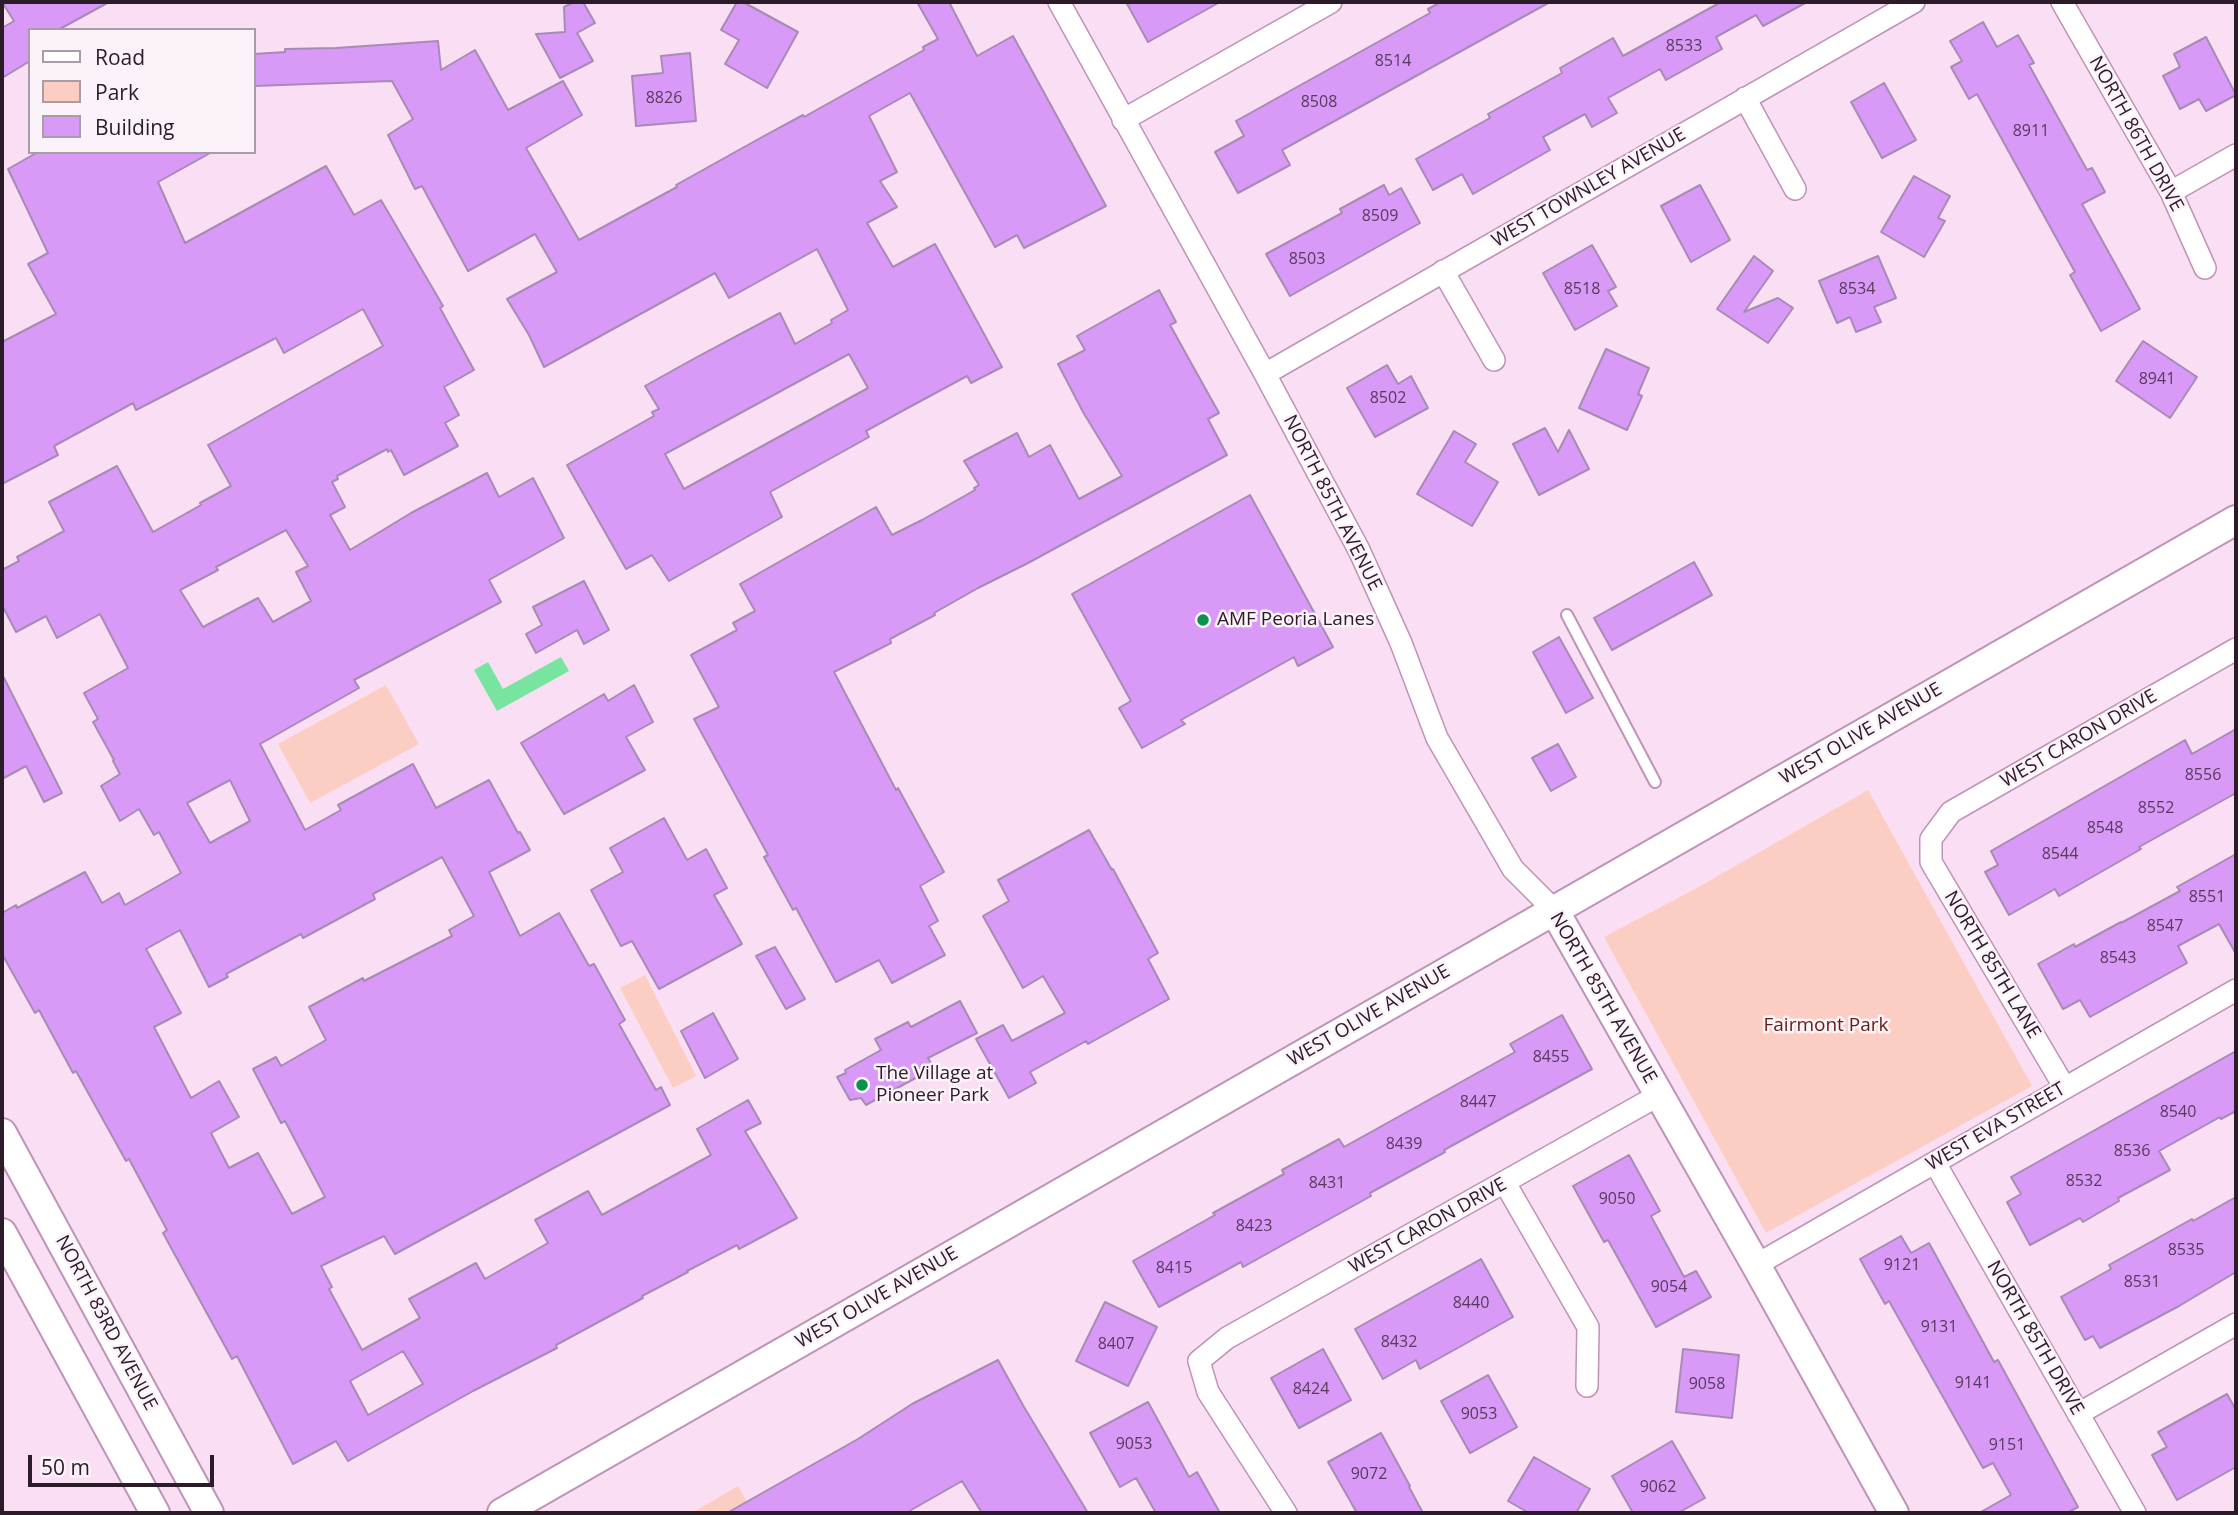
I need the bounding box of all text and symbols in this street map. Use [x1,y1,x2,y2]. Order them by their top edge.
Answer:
legend [28,28,256,154]
house number: 8533 [1666,36,1702,56]
text: Road [95,43,145,71]
house number: 8514 [1375,51,1411,71]
street label: NORTH 86TH DRIVE [2084,52,2188,216]
text: Park [95,78,139,106]
house number: 8826 [646,88,682,108]
house number: 8508 [1301,92,1337,112]
text: Building [95,113,174,141]
house number: 8911 [2013,121,2049,141]
street label: WEST TOWNLEY AVENUE [1488,123,1690,253]
house number: 8509 [1362,206,1398,226]
house number: 8503 [1289,249,1325,269]
house number: 8518 [1564,279,1600,299]
house number: 8534 [1839,279,1875,299]
house number: 8941 [2139,369,2175,389]
house number: 8502 [1370,388,1406,408]
street label: NORTH 85TH AVENUE [1278,411,1386,595]
place label: AMF Peoria Lanes [1217,609,1374,631]
marker: AMF Peoria Lanes [1195,612,1211,628]
street label: WEST OLIVE AVENUE [1776,678,1946,790]
street label: WEST CARON DRIVE [1997,685,2161,793]
house number: 8556 [2185,765,2221,785]
house number: 8552 [2138,798,2174,818]
house number: 8548 [2087,818,2123,838]
house number: 8544 [2042,844,2078,864]
street label: NORTH 85TH LANE [1939,887,2045,1043]
house number: 8551 [2189,887,2225,907]
street label: NORTH 85TH AVENUE [1545,908,1661,1088]
house number: 8547 [2147,916,2183,936]
house number: 8543 [2100,948,2136,968]
street label: WEST OLIVE AVENUE [1284,960,1454,1072]
park label: Fairmont Park [1763,1015,1889,1037]
house number: 8455 [1533,1047,1569,1067]
place label: The Village at Pioneer Park [876,1063,993,1107]
marker: The Village at Pioneer Park [854,1077,870,1093]
street label: WEST EVA STREET [1922,1078,2070,1176]
house number: 8447 [1460,1092,1496,1112]
house number: 8540 [2160,1102,2196,1122]
house number: 8439 [1386,1134,1422,1154]
house number: 8536 [2114,1141,2150,1161]
house number: 8532 [2066,1171,2102,1191]
house number: 8431 [1309,1173,1345,1193]
street label: WEST CARON DRIVE [1345,1173,1511,1279]
house number: 9050 [1599,1189,1635,1209]
house number: 8423 [1236,1216,1272,1236]
street label: NORTH 83RD AVENUE [50,1232,162,1414]
house number: 8535 [2168,1240,2204,1260]
street label: WEST OLIVE AVENUE [792,1242,962,1354]
house number: 9121 [1884,1255,1920,1275]
street label: NORTH 85TH DRIVE [1982,1257,2088,1419]
house number: 8415 [1156,1258,1192,1278]
house number: 8531 [2124,1272,2160,1292]
house number: 9054 [1651,1277,1687,1297]
house number: 8440 [1453,1293,1489,1313]
house number: 9131 [1921,1317,1957,1337]
house number: 8432 [1381,1332,1417,1352]
house number: 8407 [1098,1334,1134,1354]
house number: 9141 [1955,1373,1991,1393]
house number: 9058 [1689,1374,1725,1394]
house number: 8424 [1293,1379,1329,1399]
house number: 9053 [1461,1404,1497,1424]
house number: 9053 [1116,1434,1152,1454]
house number: 9151 [1989,1435,2025,1455]
scale bar [32,1442,217,1486]
text: 50 m [41,1453,90,1481]
house number: 9072 [1351,1464,1387,1484]
house number: 9062 [1640,1477,1676,1497]

